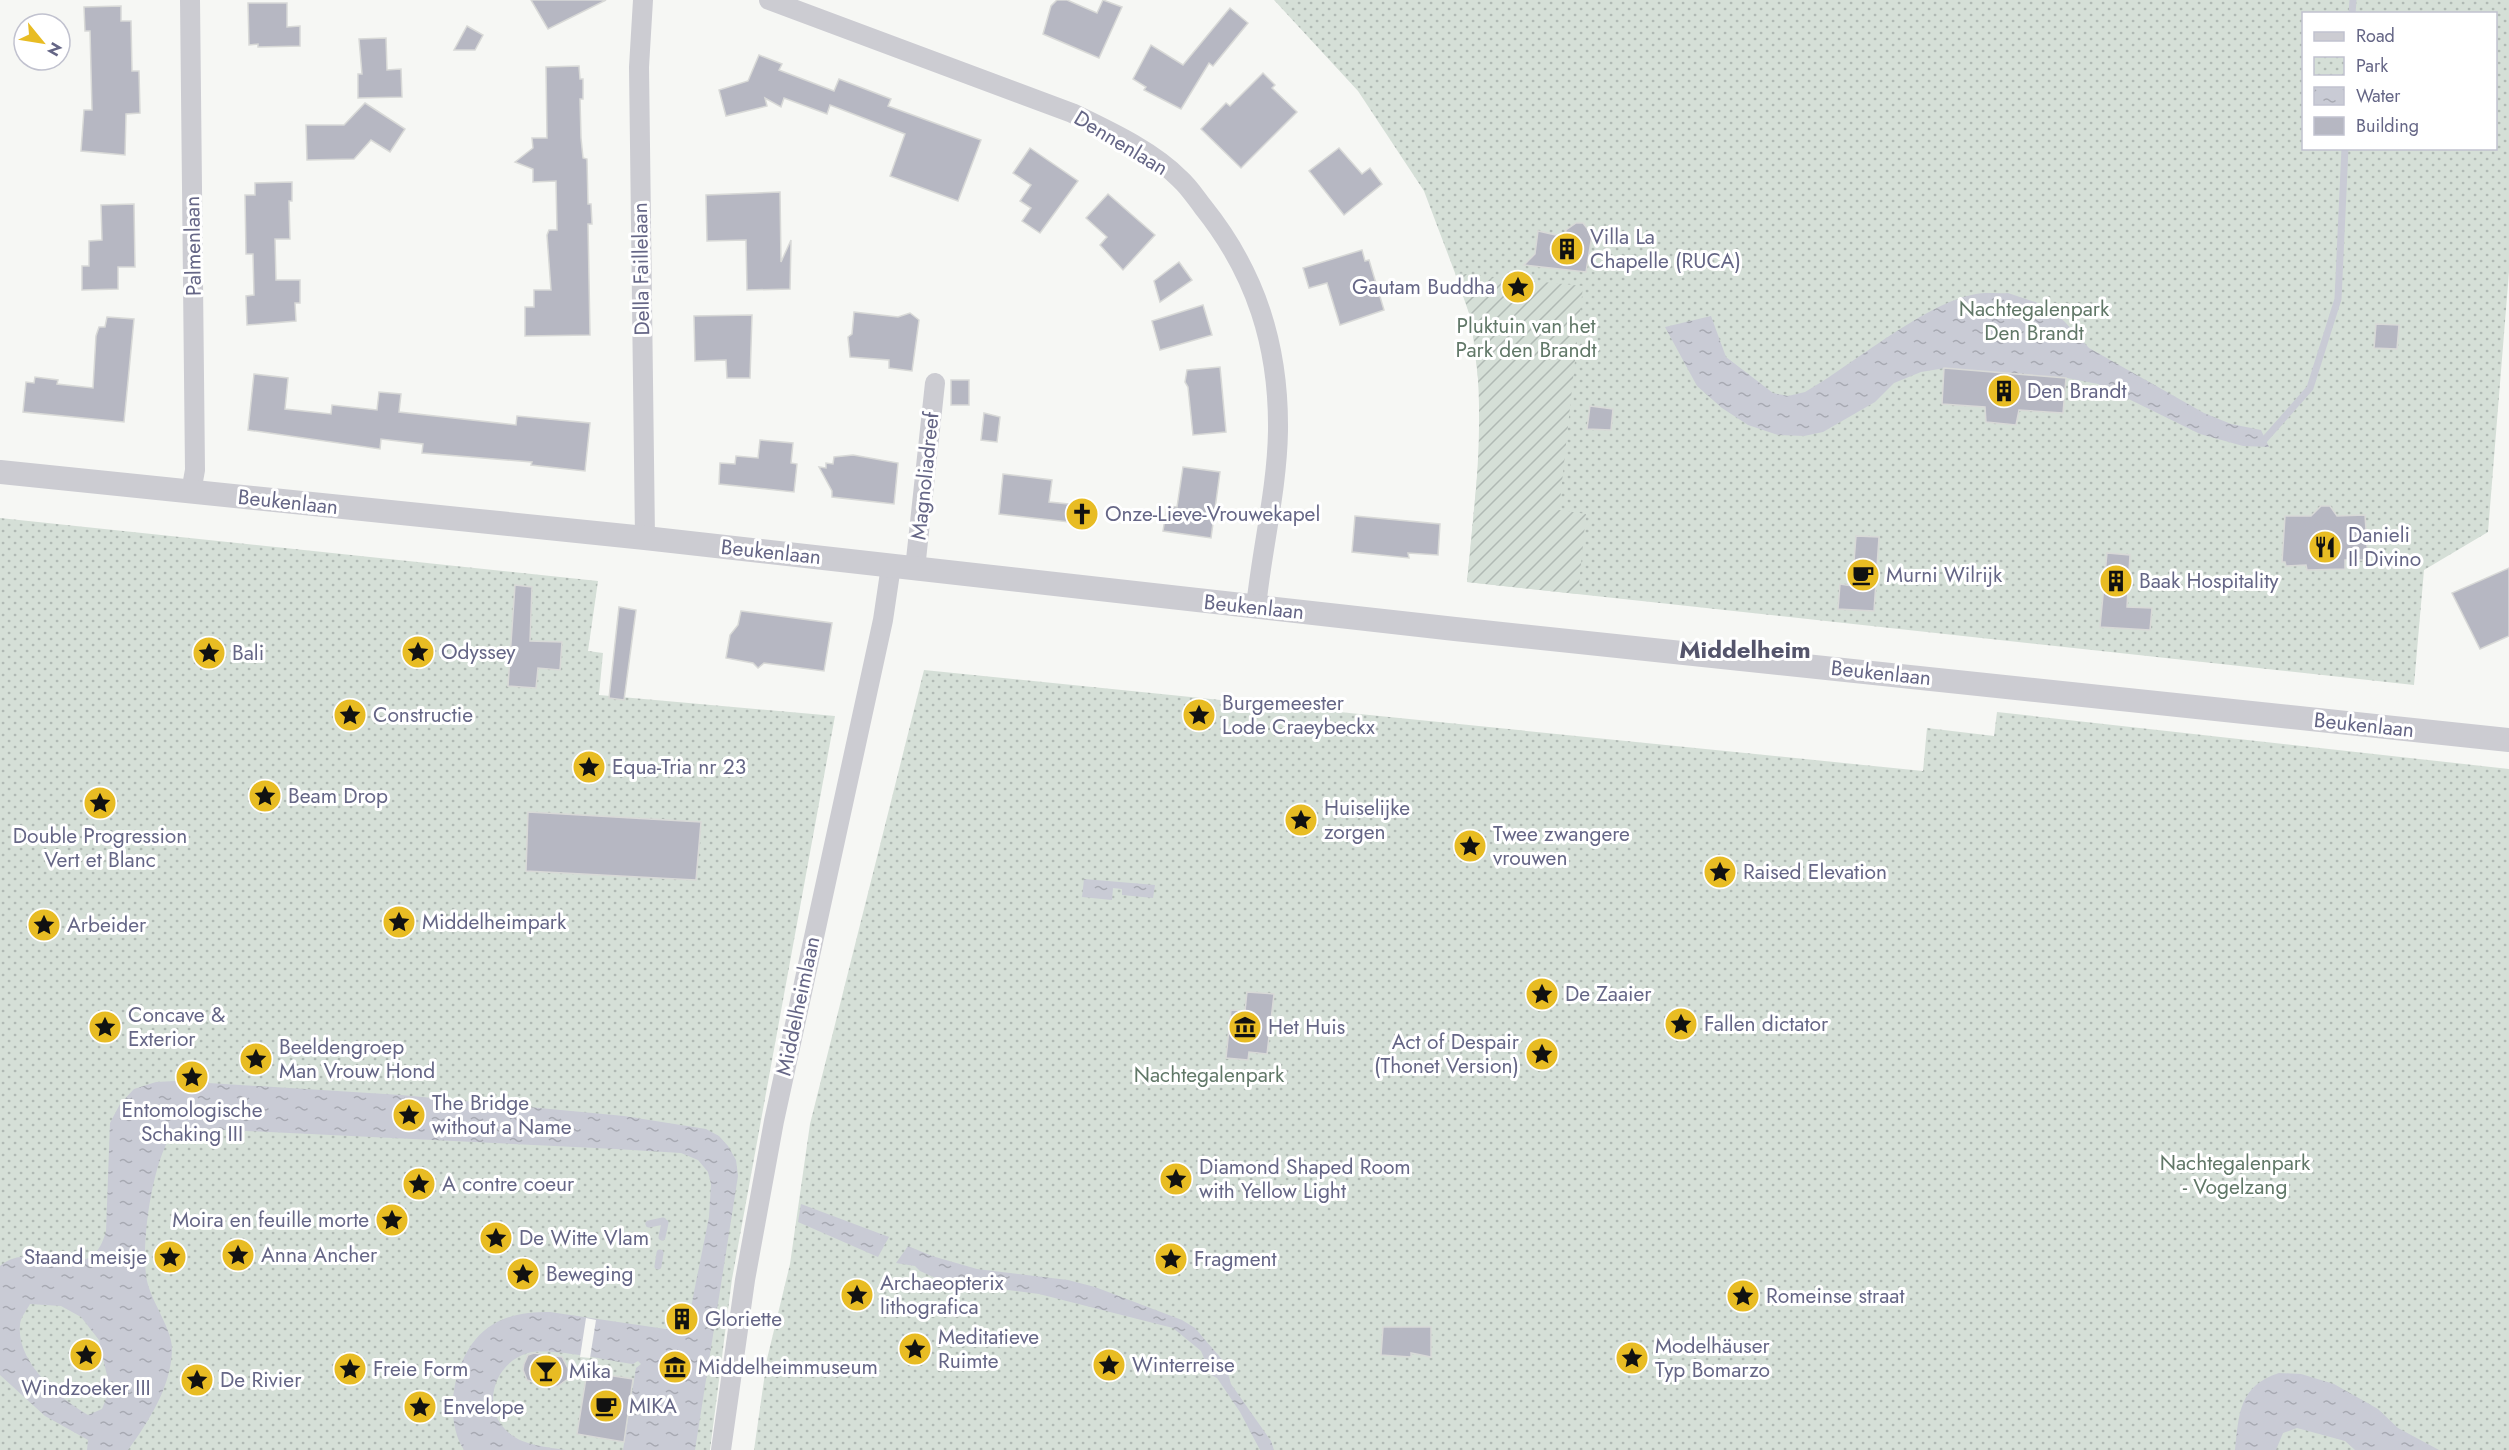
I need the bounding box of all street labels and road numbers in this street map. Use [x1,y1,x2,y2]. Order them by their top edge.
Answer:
street label: Dennenlaan [1068,103,1174,183]
street label: Palmenlaan [177,196,209,296]
street label: Della Faillelaan [625,202,657,336]
street label: Magnoliadreef [903,410,947,541]
street label: Beukenlaan [237,482,339,522]
street label: Beukenlaan [720,532,822,572]
street label: Beukenlaan [1203,587,1305,627]
street label: Beukenlaan [1830,653,1932,693]
street label: Beukenlaan [2313,705,2415,745]
street label: Middelheimlaan [769,934,827,1078]

